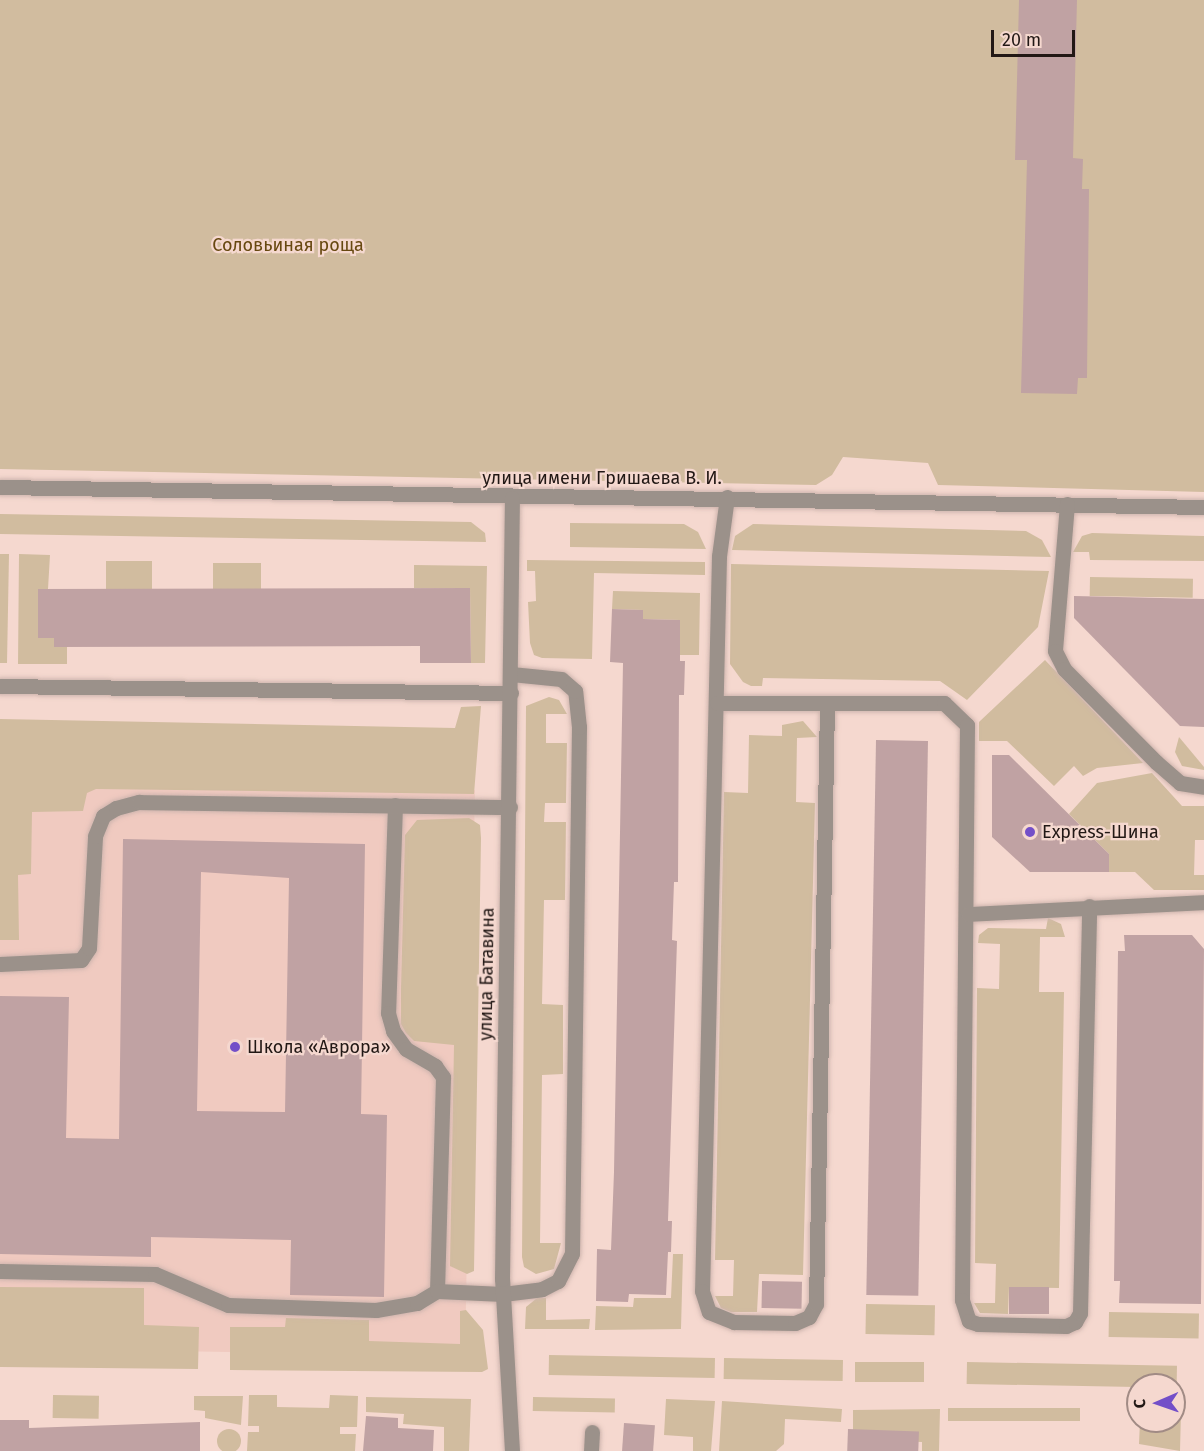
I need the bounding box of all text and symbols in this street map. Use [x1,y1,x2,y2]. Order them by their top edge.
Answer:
scale bar [994,18,1078,56]
text: 20 m [1002,29,1041,51]
park label: Соловьиная роща [212,234,364,256]
street label: улица имени Гришаева В. И. [482,467,722,489]
place label: Express-Шина [1042,821,1159,843]
marker: Express-Шина [1023,825,1037,839]
street label: улица Батавина [475,907,499,1041]
place label: Школа «Аврора» [247,1036,391,1058]
marker: Школа «Аврора» [228,1040,242,1054]
north arrow [1126,1373,1186,1433]
text: С [1130,1399,1149,1409]

